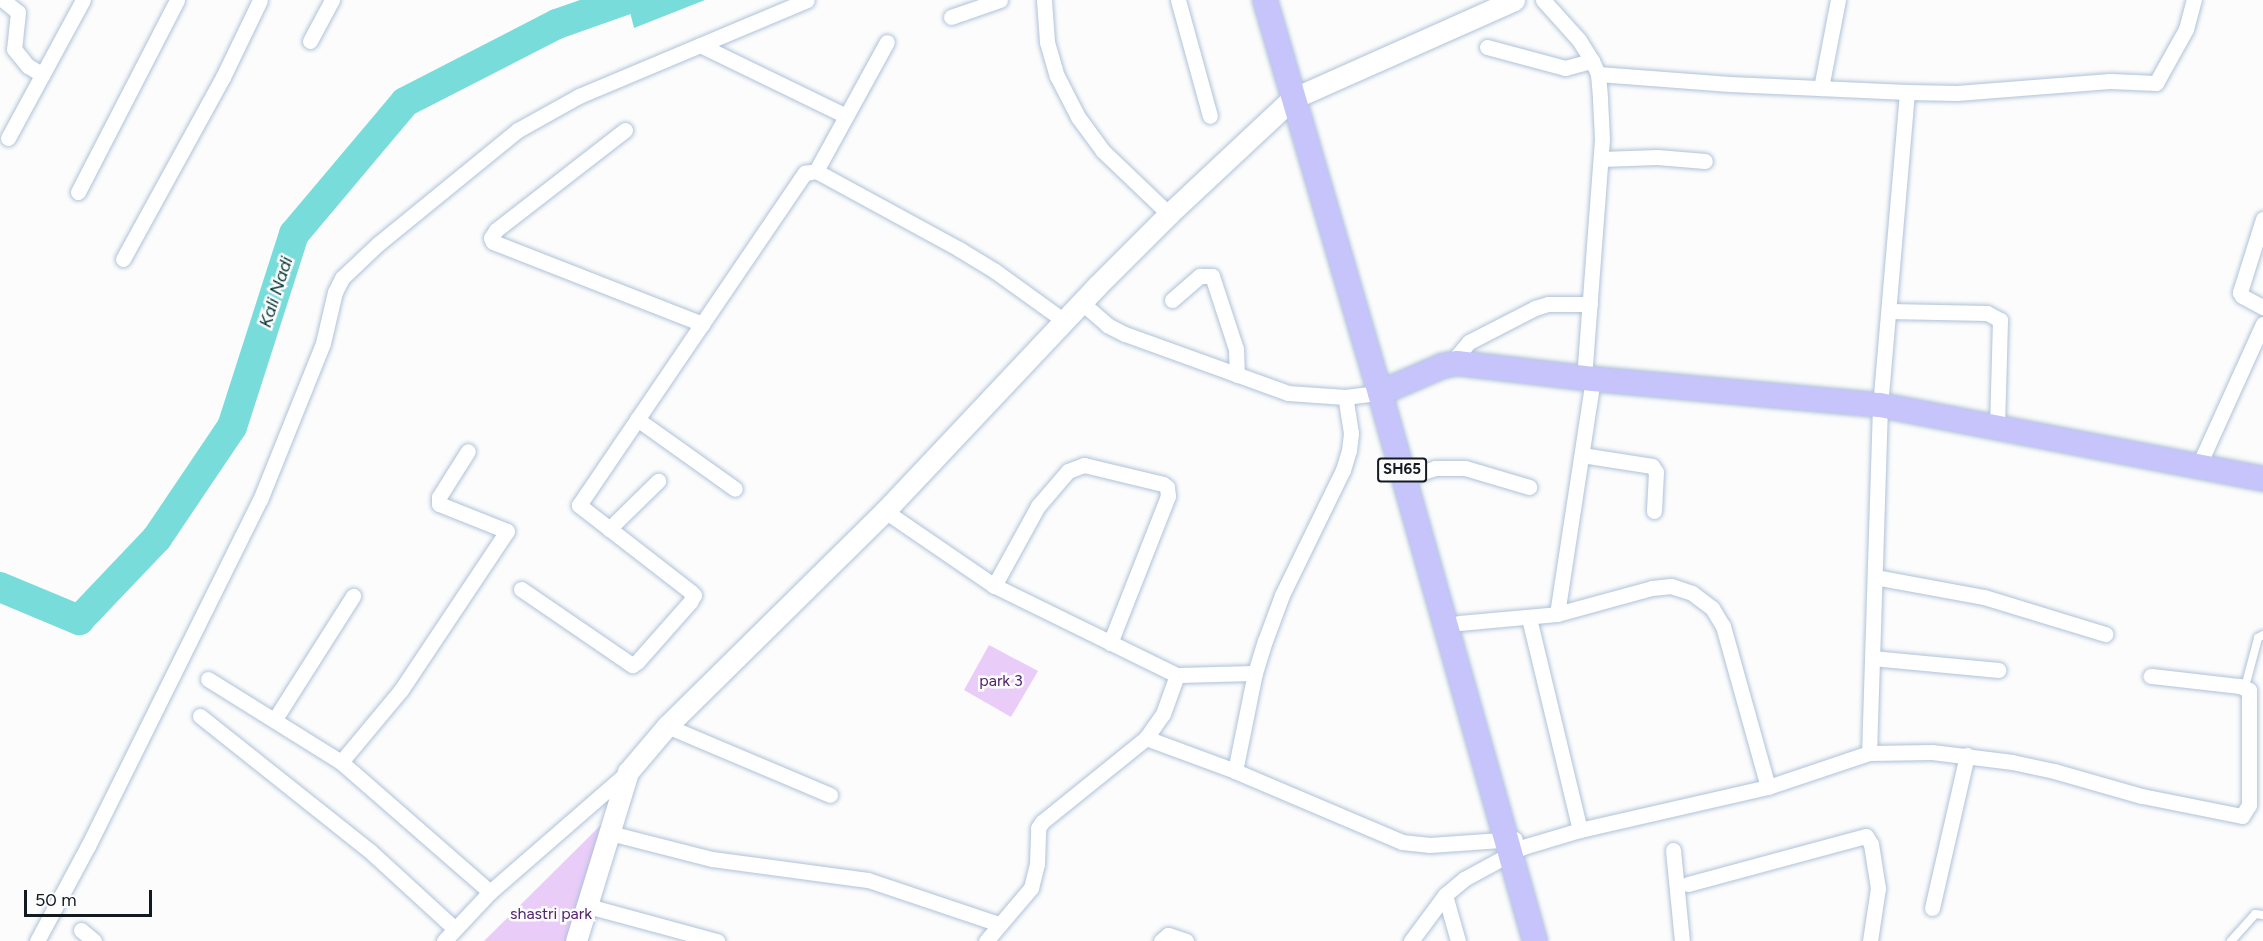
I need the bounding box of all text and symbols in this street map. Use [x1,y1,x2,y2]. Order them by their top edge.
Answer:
water label: Kali Nadi [254,254,298,330]
road number: SH65 [1376,458,1428,482]
park label: park 3 [979,671,1023,691]
scale bar [27,878,154,916]
text: 50 m [35,889,77,911]
park label: shastri park [510,904,592,924]

